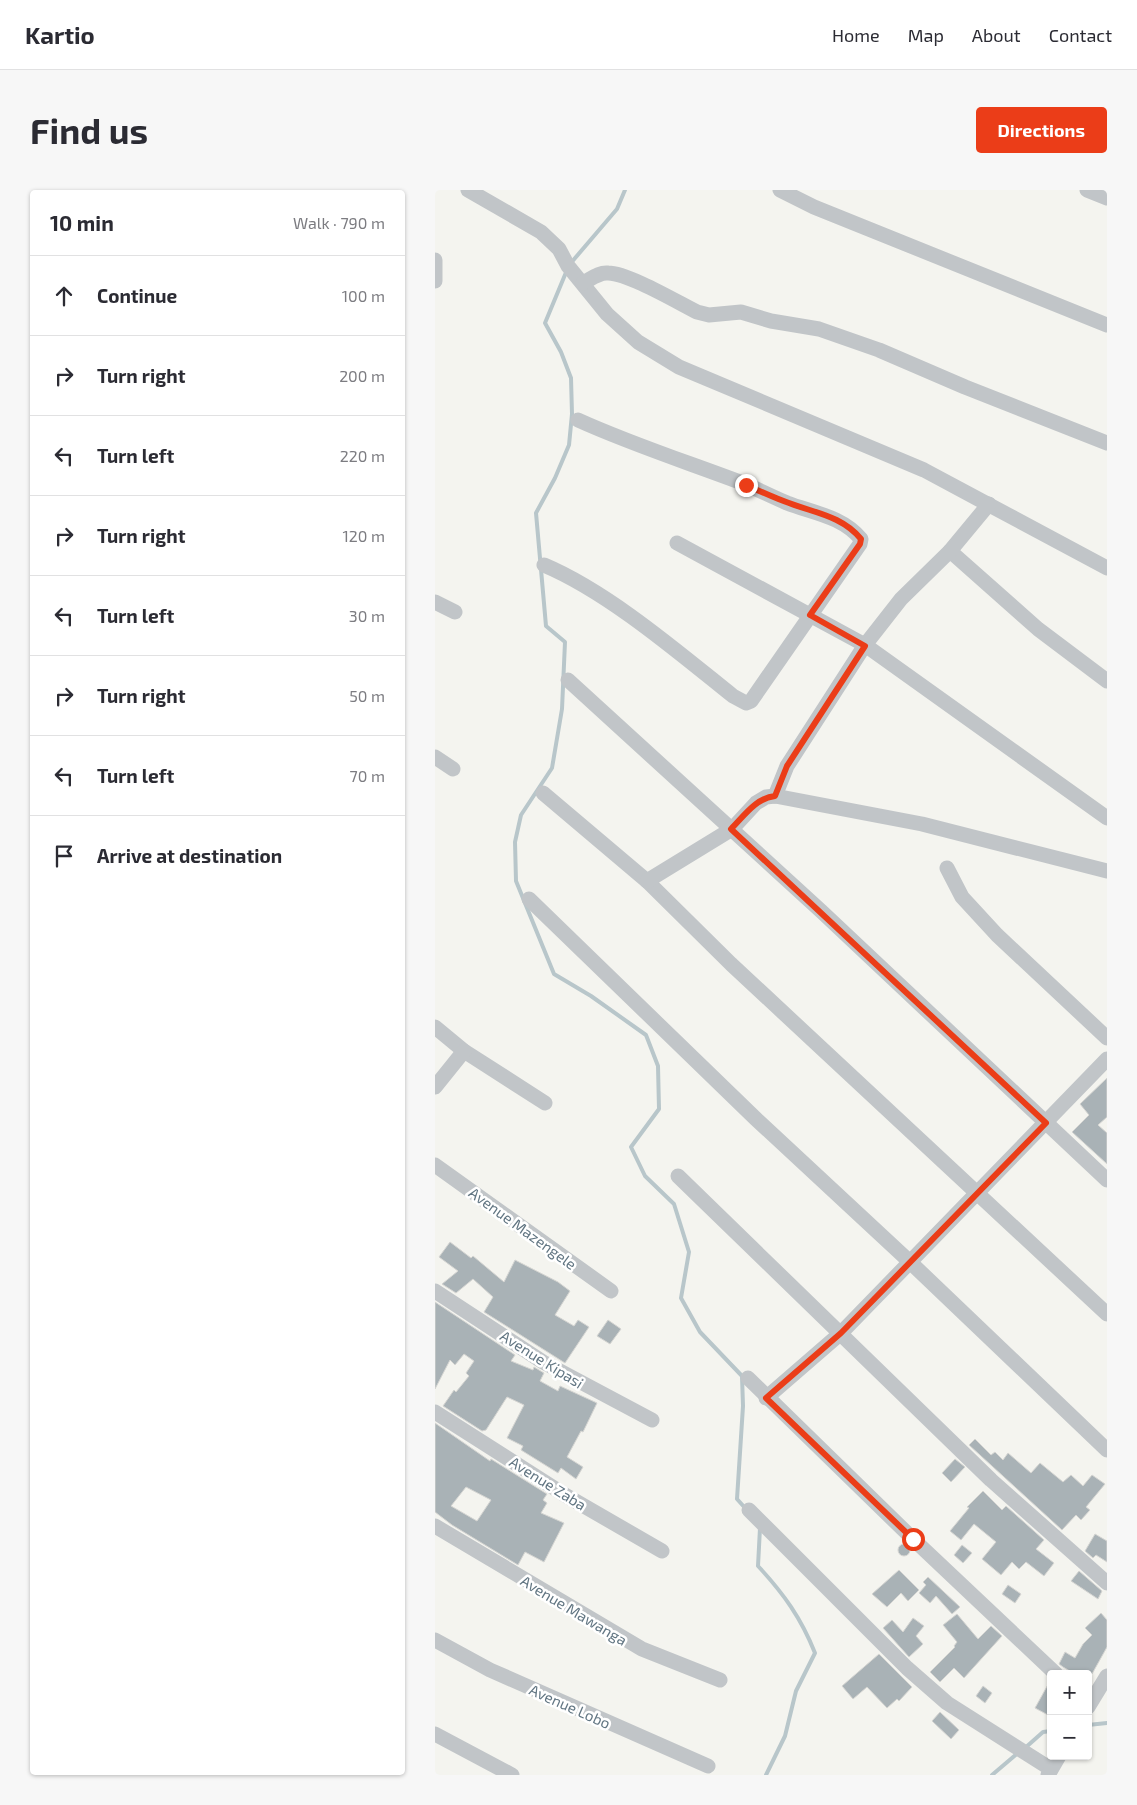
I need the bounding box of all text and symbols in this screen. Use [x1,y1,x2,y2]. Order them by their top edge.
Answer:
text: Kartio [25,20,95,49]
text: Home [832,24,880,46]
text: Map [908,24,944,46]
text: About [972,24,1021,46]
text: Contact [1049,24,1112,46]
button: Directions [976,107,1107,153]
text: Find us [30,109,148,151]
text: 10 min [50,210,114,235]
text: Walk · 790 m [293,213,385,232]
icon: ahead [50,282,78,310]
text: Continue [97,284,177,307]
text: 100 m [342,286,385,305]
icon: right [50,362,78,390]
text: Turn right [97,364,185,387]
text: 200 m [339,366,385,385]
icon: left [50,442,78,470]
text: Turn left [97,444,174,467]
text: 220 m [340,446,385,465]
route end [735,474,758,497]
icon: right [50,522,78,550]
text: Turn right [97,524,185,547]
text: 120 m [342,526,385,545]
icon: left [50,602,78,630]
text: Turn left [97,604,174,627]
text: 30 m [349,606,385,625]
icon: right [50,682,78,710]
text: Turn right [97,684,185,707]
text: 50 m [349,686,385,705]
icon: left [50,762,78,790]
text: Turn left [97,764,174,787]
text: 70 m [350,766,385,785]
icon: arrive [50,842,78,870]
text: Arrive at destination [97,844,282,867]
street label: Avenue Mazengele [466,1183,580,1273]
street label: Avenue Kipasi [497,1326,587,1392]
street label: Avenue Zaba [506,1452,590,1514]
route start [902,1528,925,1551]
street label: Avenue Mawanga [518,1571,630,1649]
map controls [1047,1670,1092,1760]
button: + [1047,1670,1092,1715]
street label: Avenue Lobo [527,1680,613,1732]
button: − [1047,1715,1092,1760]

